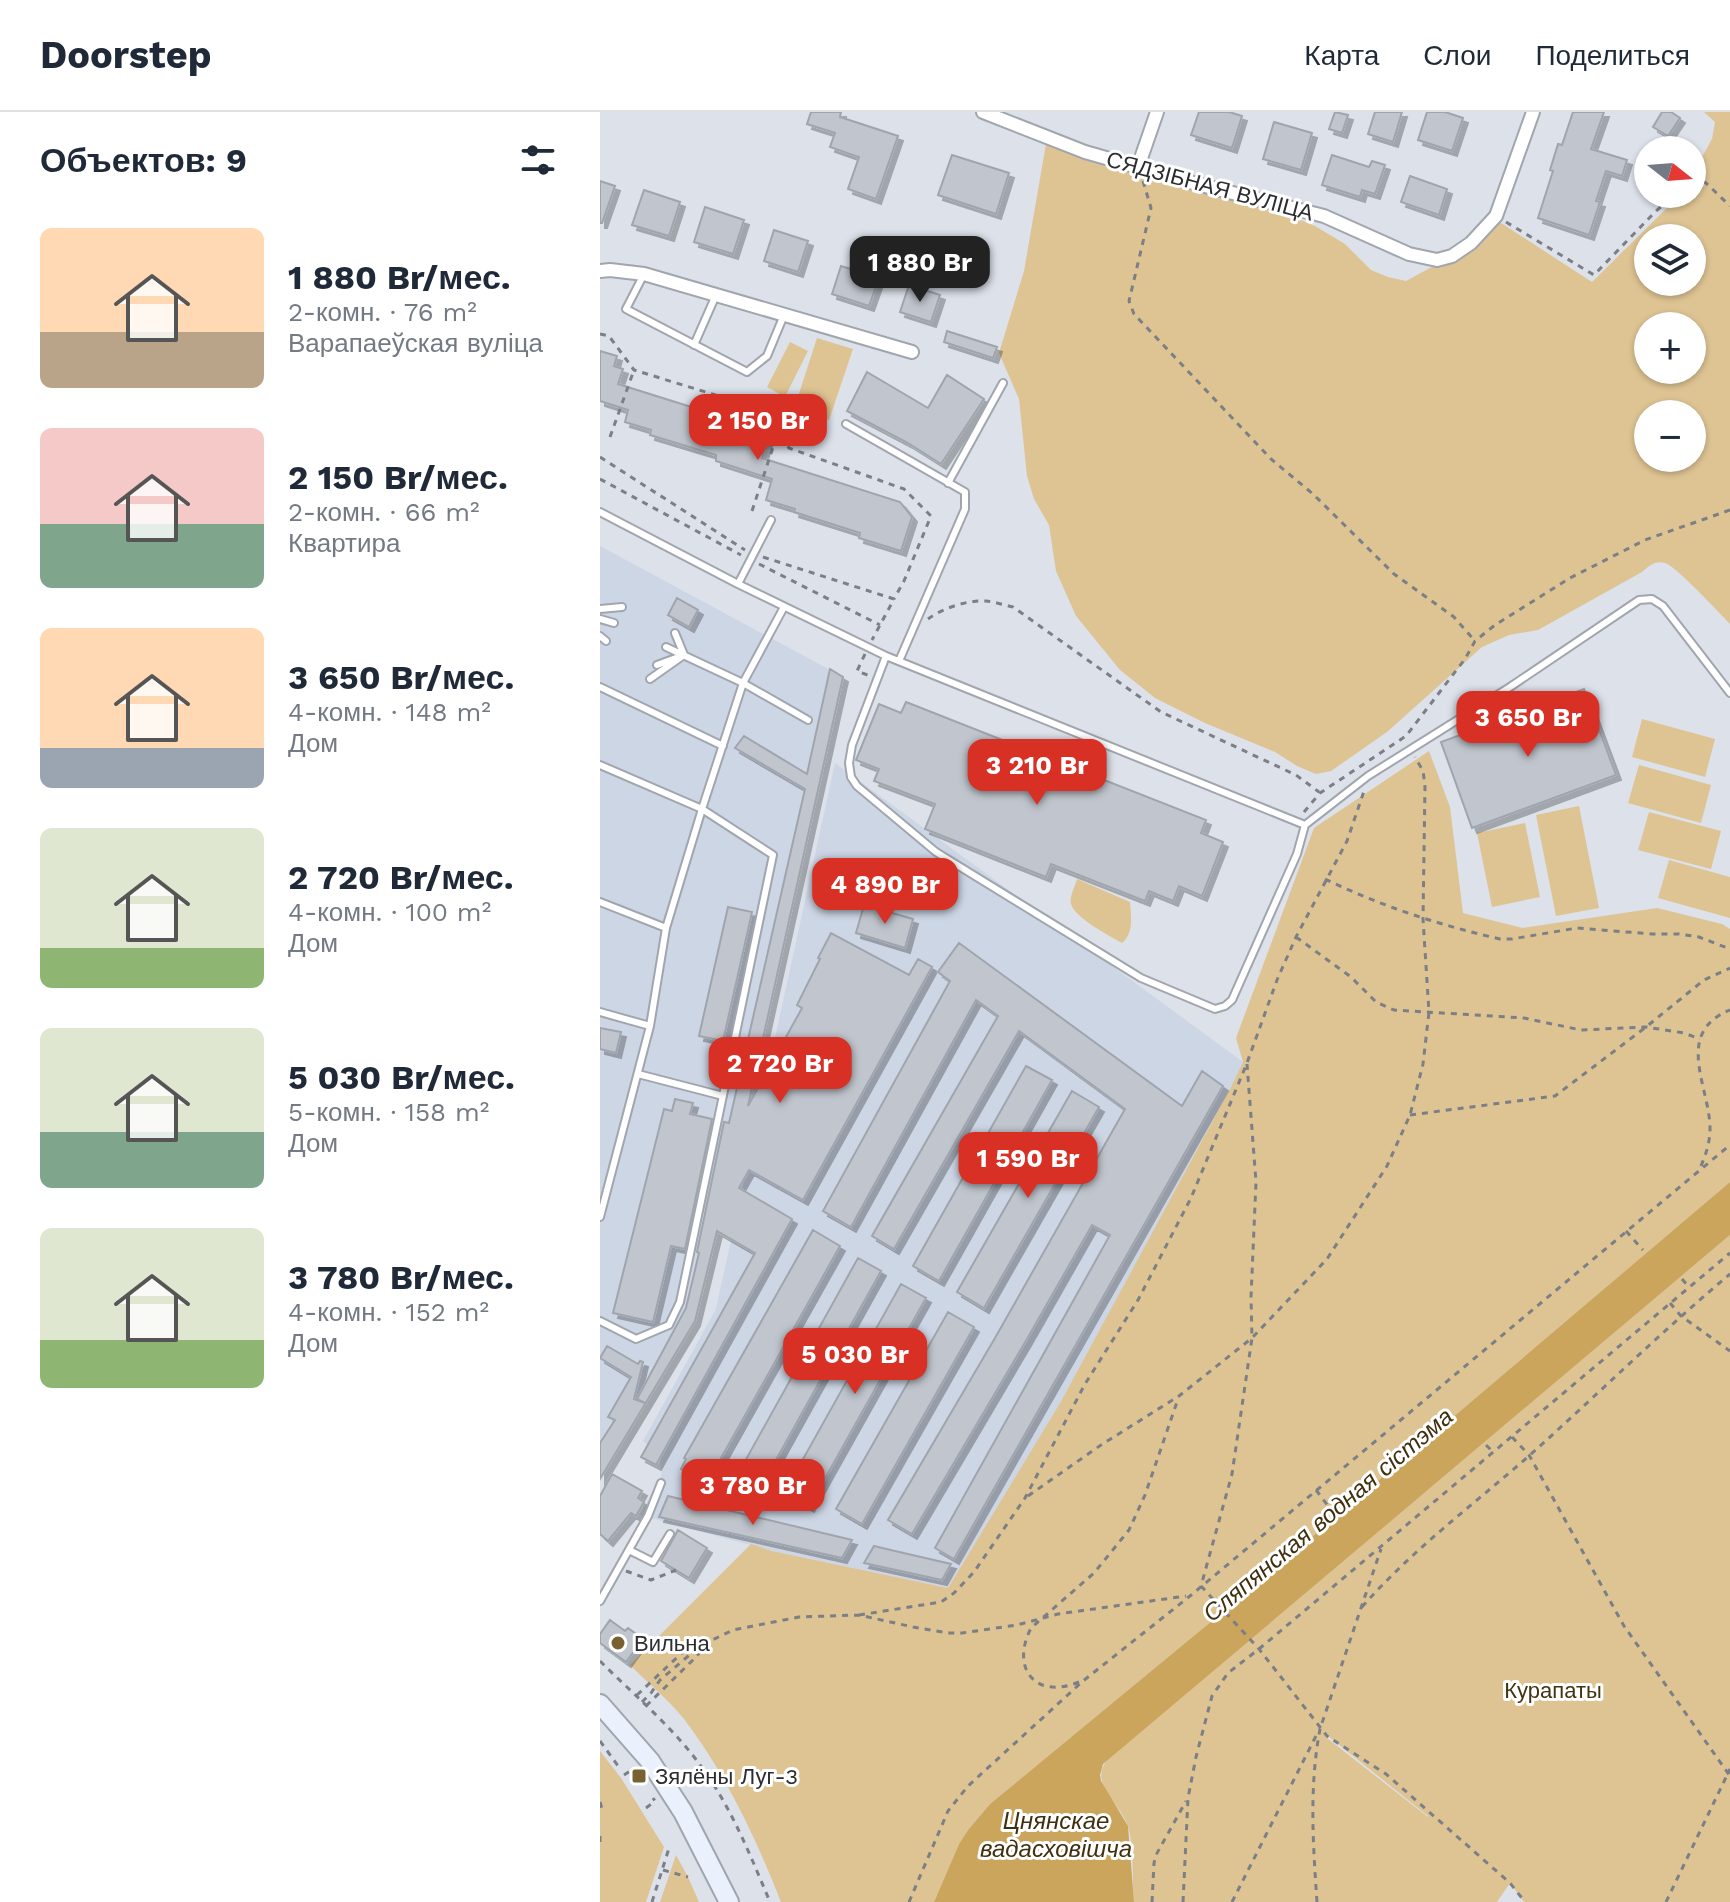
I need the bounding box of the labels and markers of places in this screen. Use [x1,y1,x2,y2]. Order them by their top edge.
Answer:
pin: 1 880 Br [837,236,1003,304]
pin: 2 150 Br [675,394,841,462]
pin: 3 650 Br [1445,691,1611,759]
pin: 3 210 Br [954,739,1120,807]
pin: 4 890 Br [802,858,968,926]
pin: 2 720 Br [697,1037,863,1105]
pin: 1 590 Br [945,1132,1111,1200]
pin: 5 030 Br [772,1328,938,1396]
pin: 3 780 Br [670,1459,836,1527]
place label: Вильна [634,1631,710,1656]
marker: Вильна [609,1634,627,1652]
place label: Зялёны Луг-3 [655,1764,798,1789]
marker: Зялёны Луг-3 [630,1767,648,1785]

